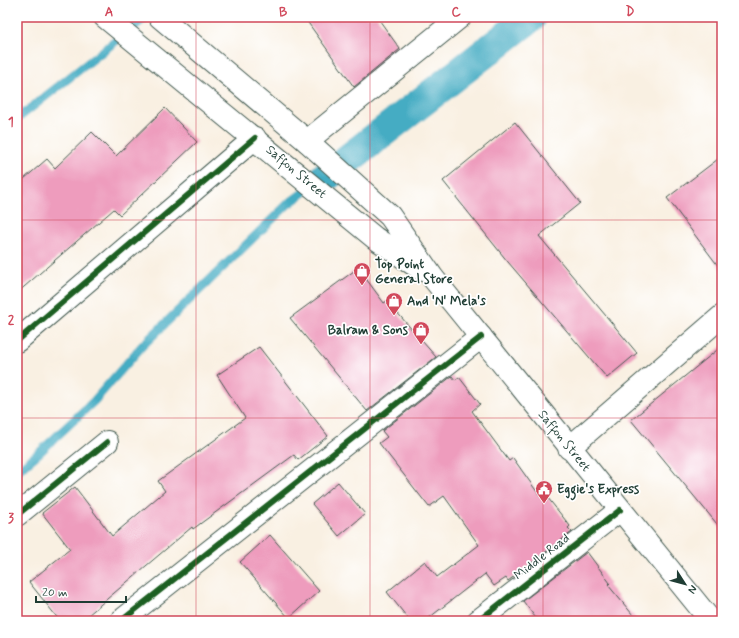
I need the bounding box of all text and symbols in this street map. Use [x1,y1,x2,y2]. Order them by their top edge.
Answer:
text: A [105,4,113,21]
text: B [279,4,288,21]
text: C [451,4,461,21]
text: D [626,4,635,21]
text: 1 [8,114,14,131]
street label: Saffon Street [261,142,330,204]
place label: Top Point General Store [375,256,453,288]
shop icon: Top Point General Store [352,261,372,286]
shop icon: And 'N' Mela's [384,291,404,316]
place label: And 'N' Mela's [407,293,486,310]
text: 2 [8,312,15,329]
shop icon: Balram & Sons [411,320,431,345]
place label: Balram & Sons [328,322,408,339]
street label: Saffon Street [532,407,594,477]
public building icon: Eggie's Express [534,479,554,504]
place label: Eggie's Express [557,481,639,501]
text: 3 [8,510,14,527]
street label: Middle Road [511,530,573,584]
north arrow [665,564,705,604]
scale bar [36,578,126,604]
text: N [684,582,700,596]
text: 20 m [42,585,68,601]

